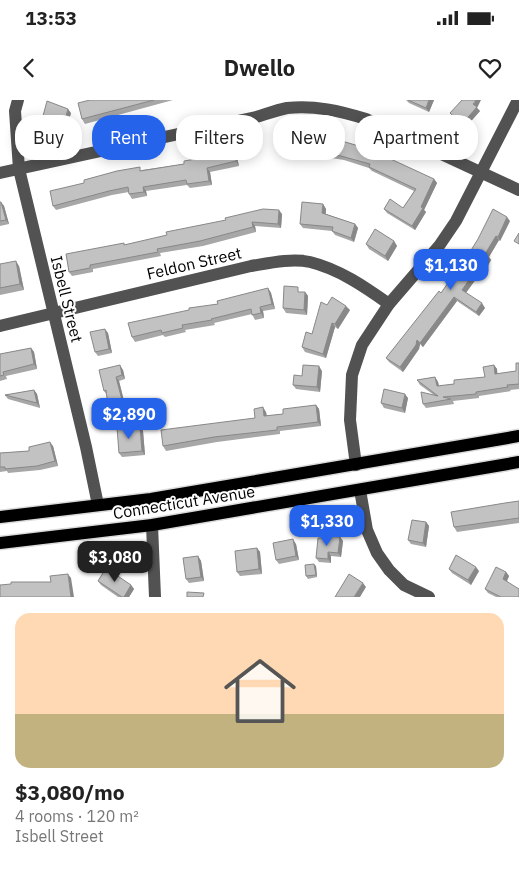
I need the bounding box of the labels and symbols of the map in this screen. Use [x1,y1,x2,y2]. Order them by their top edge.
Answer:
street label: Feldon Street [145,242,243,284]
pin: $1,130 [410,248,492,291]
street label: Isbell Street [47,254,87,344]
pin: $2,890 [88,398,170,440]
street label: Connecticut Avenue [112,481,257,523]
pin: $1,330 [286,504,368,547]
pin: $3,080 [74,540,156,583]

